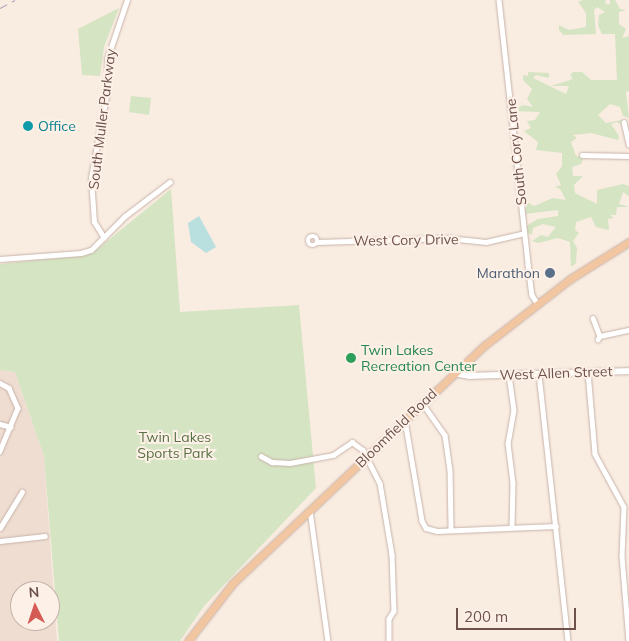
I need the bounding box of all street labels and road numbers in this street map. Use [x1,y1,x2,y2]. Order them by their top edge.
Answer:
street label: South Muller Parkway [85,48,119,190]
street label: South Cory Lane [502,98,530,206]
street label: West Cory Drive [353,231,459,249]
street label: West Allen Street [499,363,613,383]
street label: Bloomfield Road [352,385,440,471]

